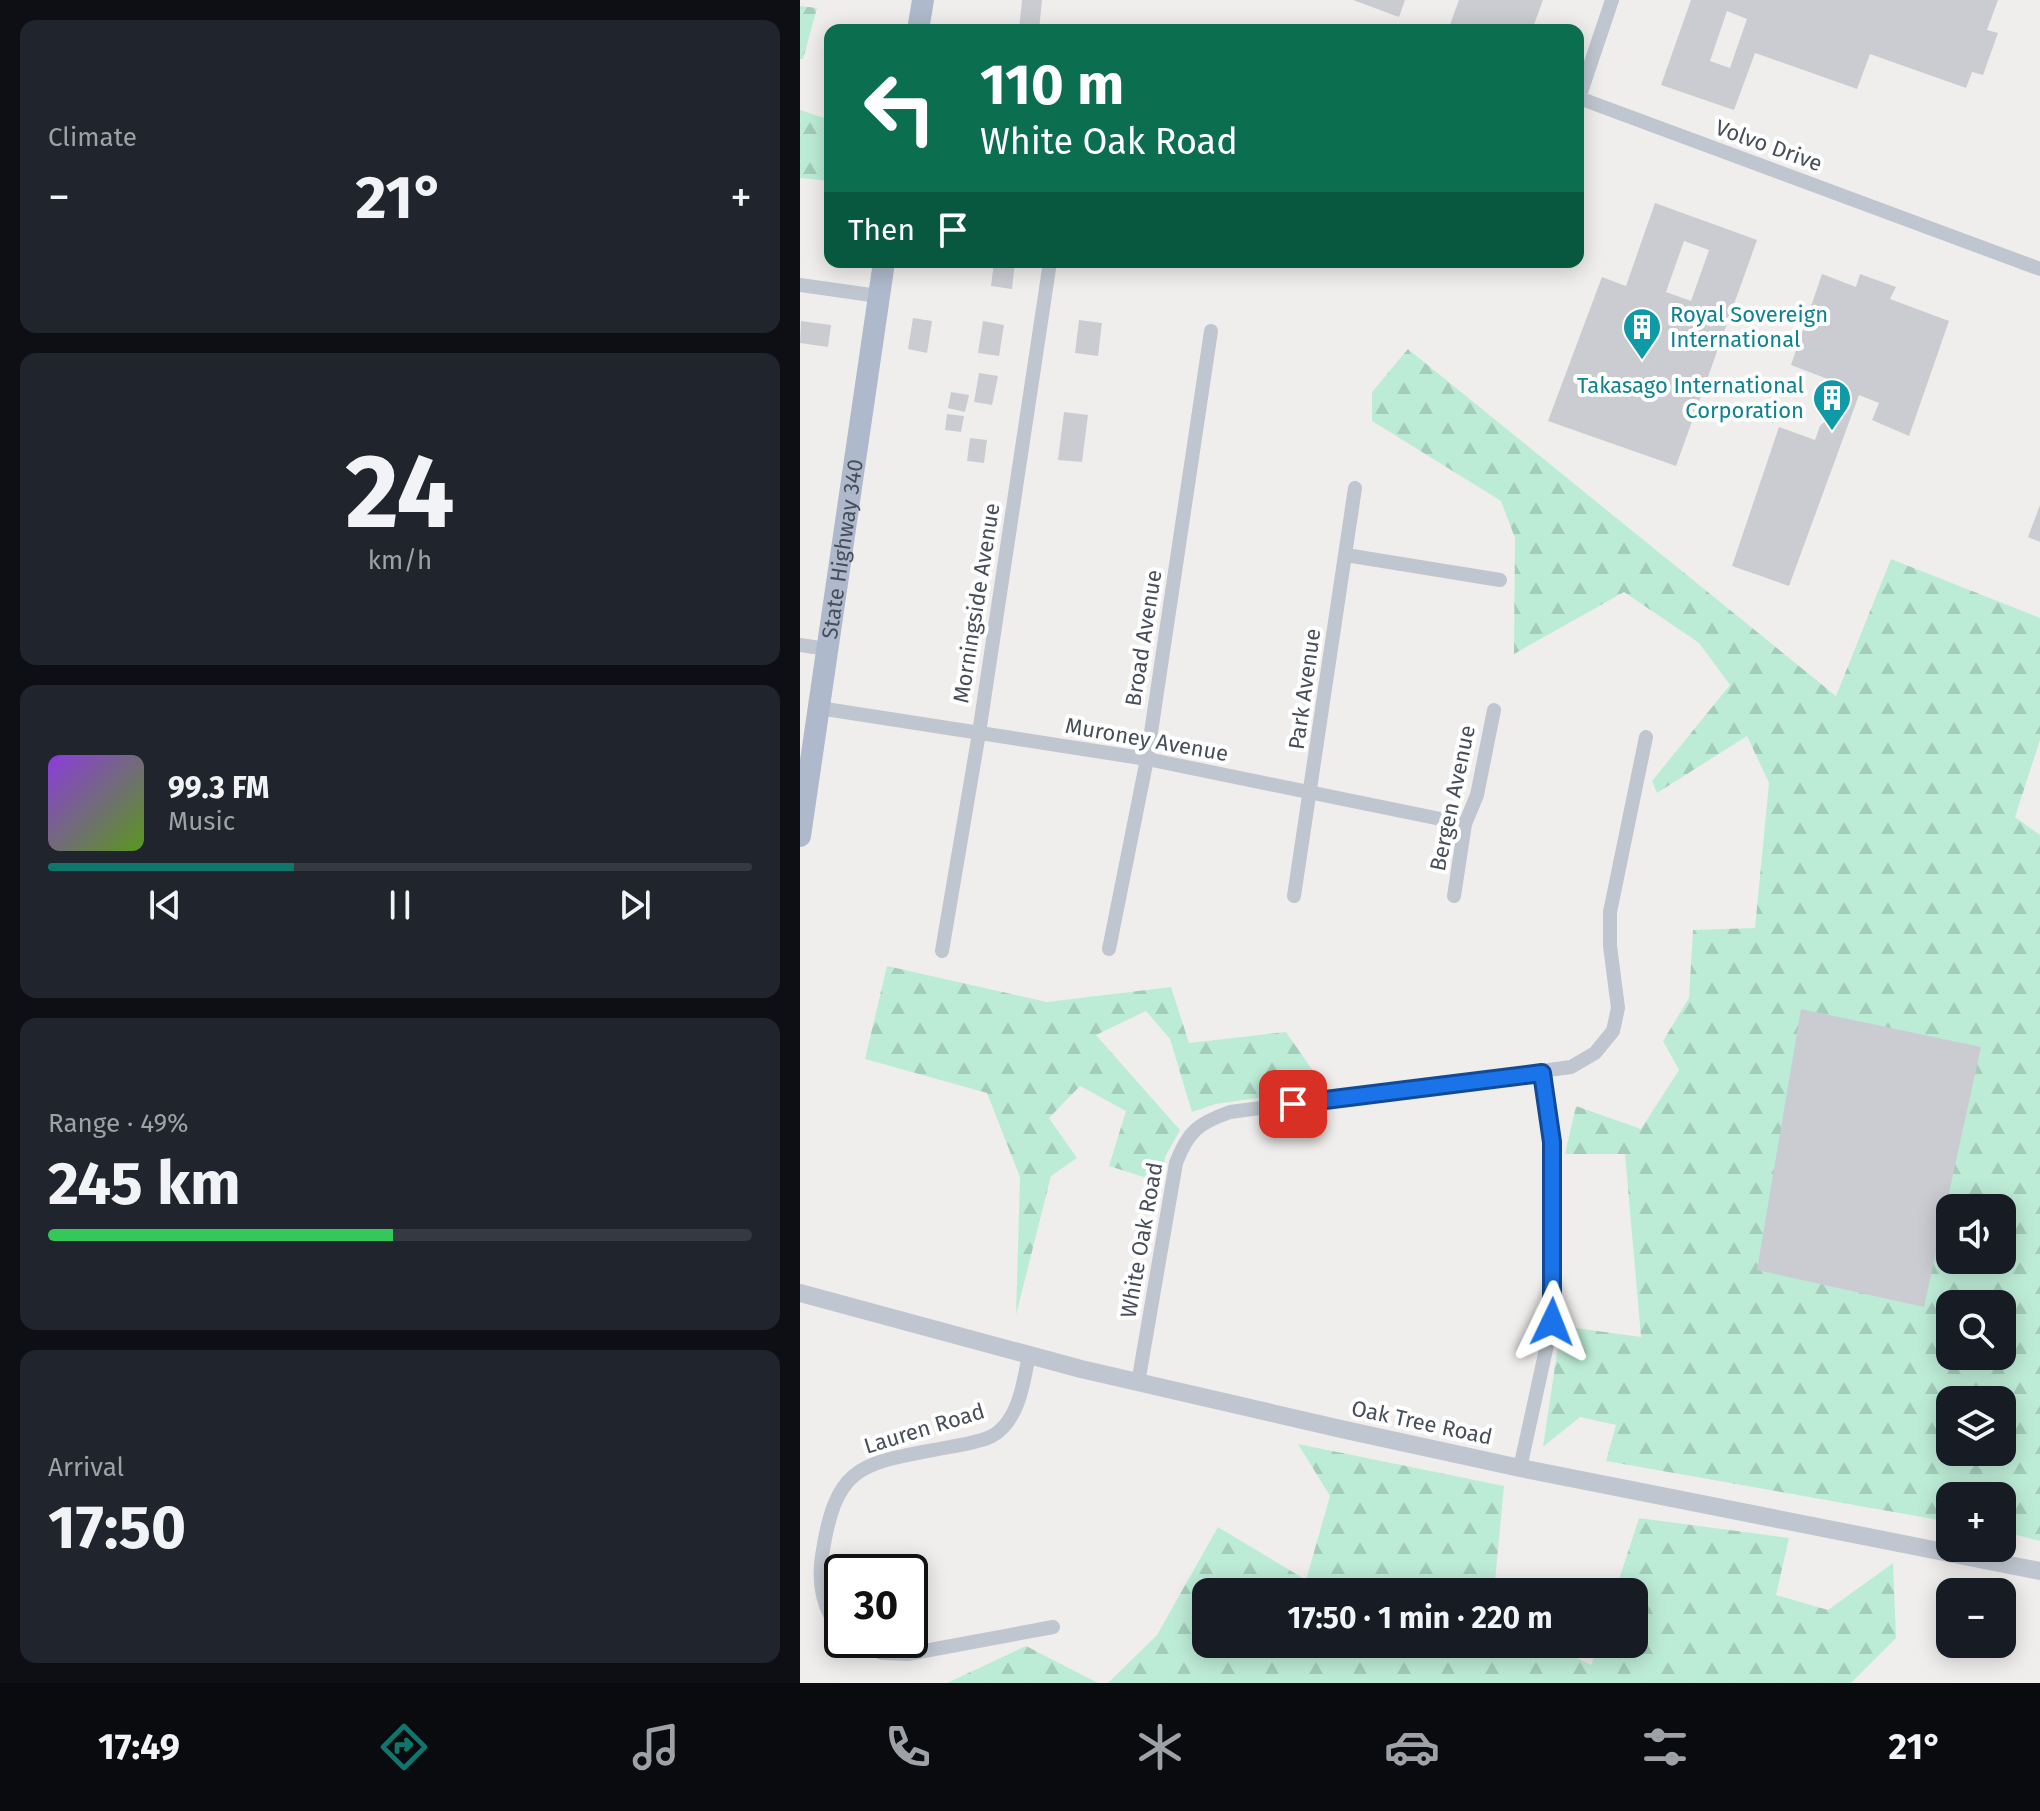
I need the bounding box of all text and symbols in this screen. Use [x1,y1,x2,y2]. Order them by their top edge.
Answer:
text: 110 m [980,52,1124,119]
icon: left [848,56,952,160]
street label: Volvo Drive [1712,114,1826,177]
text: White Oak Road [980,120,1238,164]
text: Climate [48,122,137,153]
text: 21° [356,162,444,234]
text: − [48,171,70,224]
text: + [730,171,752,224]
icon: arrive [931,208,975,252]
text: Then [848,212,915,248]
place label: Royal Sovereign International [1670,301,1828,353]
building icon: Royal Sovereign International [1621,306,1663,361]
place label: Takasago International Corporation [1577,372,1804,424]
building icon: Takasago International Corporation [1811,377,1853,432]
text: 24 [345,430,455,555]
street label: State Highway 340 [816,457,869,641]
street label: Morningside Avenue [947,501,1006,705]
text: km/h [368,545,432,576]
street label: Broad Avenue [1119,568,1168,708]
street label: Park Avenue [1283,627,1326,751]
street label: Muroney Avenue [1063,712,1231,767]
street label: Bergen Avenue [1424,723,1481,873]
text: 99.3 FM [168,770,269,806]
text: Music [168,806,235,837]
icon: previous [143,883,187,927]
icon: pause [378,883,422,927]
icon: next [613,883,657,927]
pin [1259,1070,1327,1138]
icon: arrive [1271,1082,1315,1126]
text: Range · 49% [48,1108,189,1139]
text: 245 km [48,1148,241,1220]
street label: White Oak Road [1115,1160,1168,1320]
map controls [1936,1194,2016,1658]
button: sound [1936,1194,2016,1274]
position arrow [1510,1280,1594,1364]
button: search [1936,1290,2016,1370]
button: layers [1936,1386,2016,1466]
street label: Oak Tree Road [1349,1394,1495,1451]
street label: Lauren Road [861,1397,988,1460]
text: Arrival [48,1452,124,1483]
button: + [1936,1482,2016,1562]
text: 17:50 [48,1492,186,1564]
speed limit sign: 30 [824,1554,928,1658]
button: − [1936,1578,2016,1658]
text: 17:50 · 1 min · 220 m [1287,1600,1553,1636]
icon: directions [376,1719,432,1775]
icon: music [628,1719,684,1775]
icon: phone [880,1719,936,1775]
icon: climate [1132,1719,1188,1775]
icon: car [1384,1719,1440,1775]
icon: filters [1637,1719,1693,1775]
text: 17:49 [98,1725,180,1769]
text: 21° [1889,1725,1942,1769]

